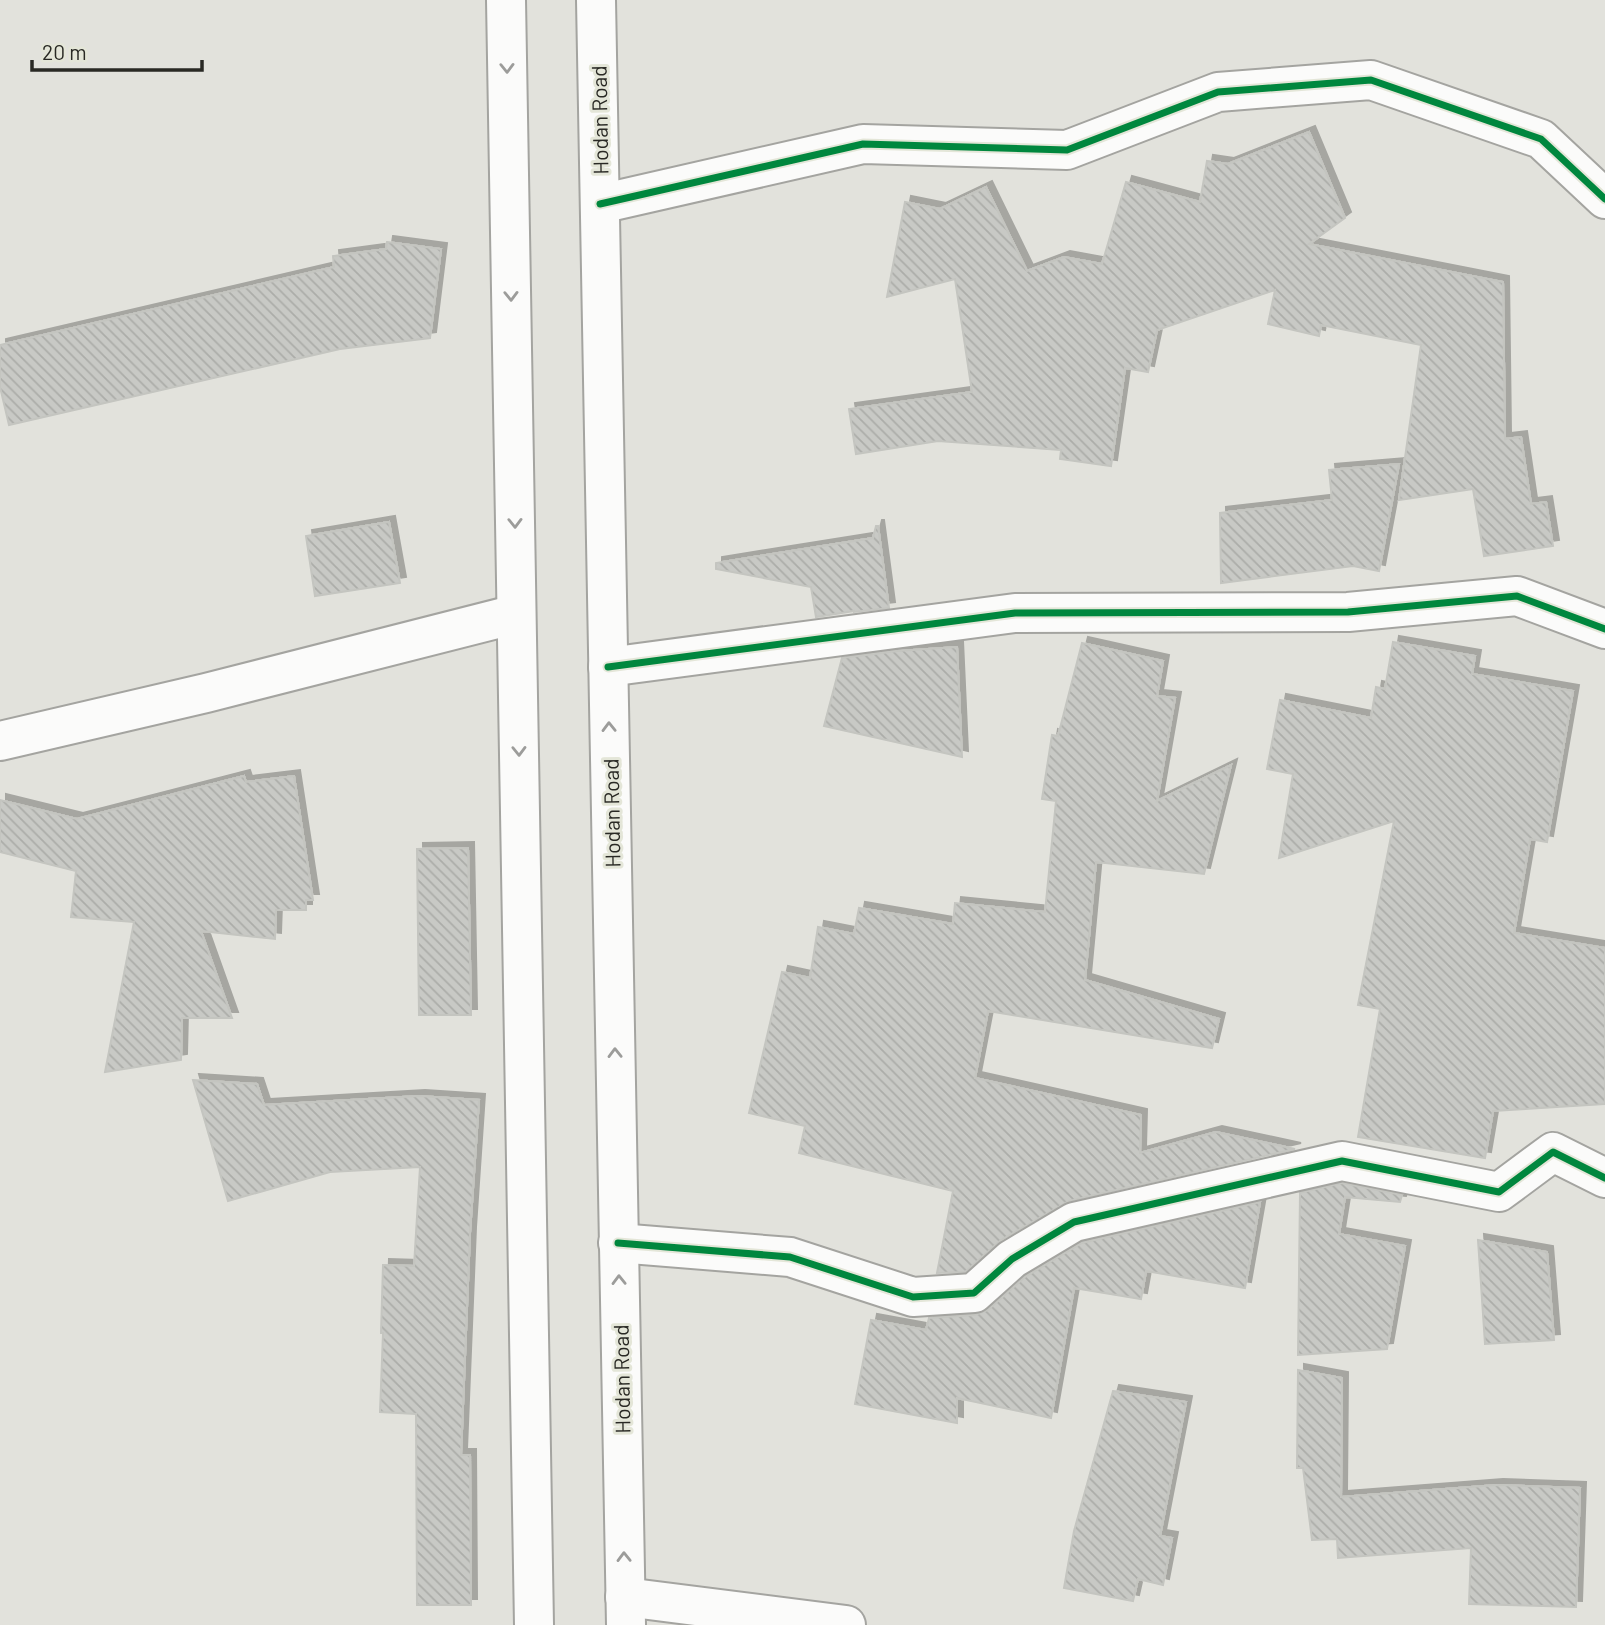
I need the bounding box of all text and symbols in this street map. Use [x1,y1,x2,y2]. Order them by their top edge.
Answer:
scale bar [32,28,201,72]
text: 20 m [42,39,87,64]
one-way arrow [499,63,515,74]
street label: Hodan Road [586,65,612,175]
one-way arrow [503,291,519,301]
one-way arrow [507,518,523,529]
one-way arrow [601,722,617,732]
one-way arrow [511,746,527,756]
street label: Hodan Road [598,758,624,868]
one-way arrow [607,1047,623,1058]
one-way arrow [611,1275,627,1285]
street label: Hodan Road [608,1324,634,1434]
one-way arrow [617,1551,632,1562]

